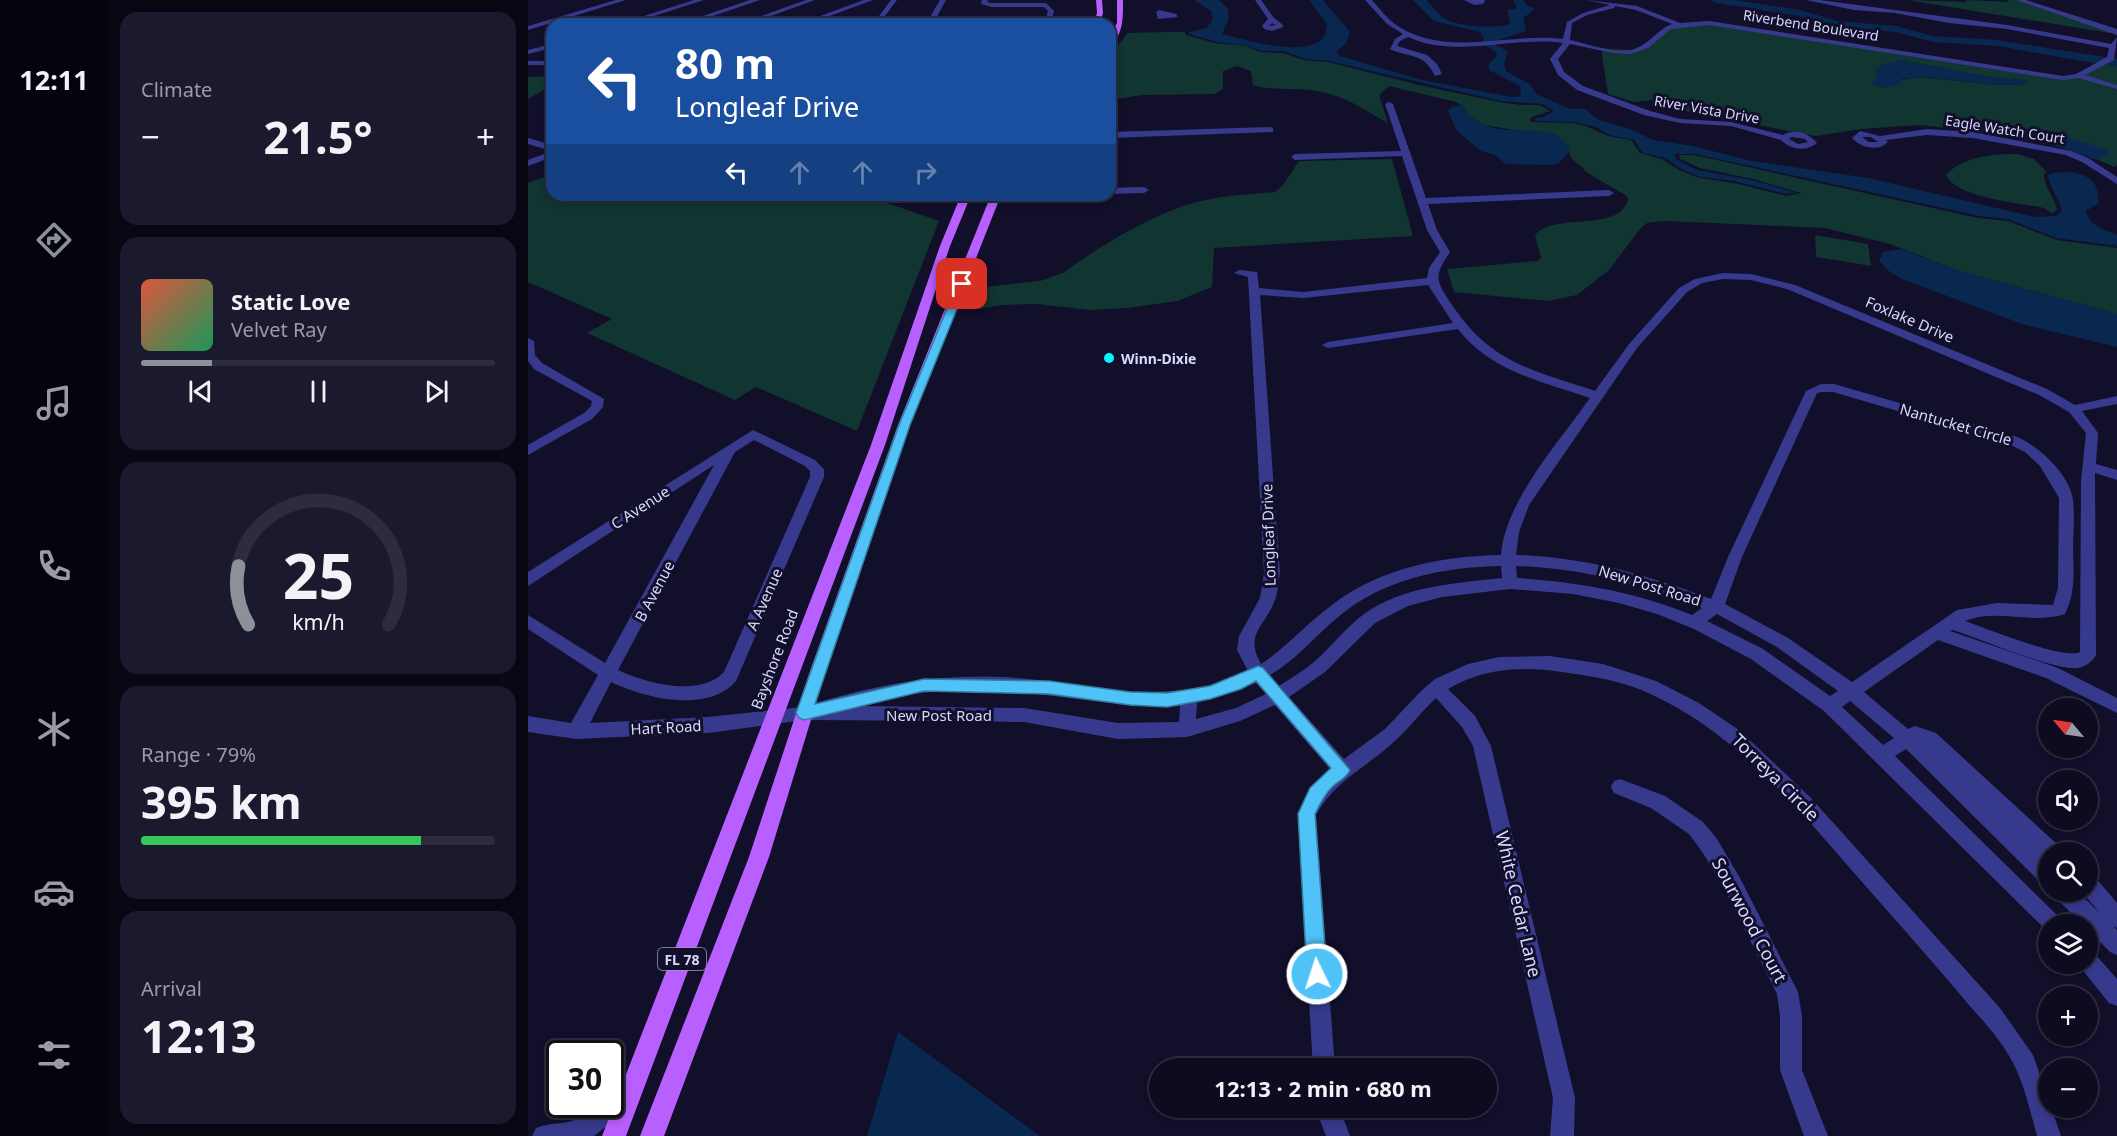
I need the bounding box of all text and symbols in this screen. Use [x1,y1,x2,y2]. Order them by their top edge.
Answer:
street label: Riverbend Boulevard [1742,5,1880,45]
text: 80 m [675,34,775,91]
icon: left [576,42,654,120]
text: 12:11 [19,61,89,98]
text: Climate [141,76,212,103]
text: Longleaf Drive [675,88,859,125]
street label: River Vista Drive [1653,90,1761,128]
text: 21.5° [264,106,372,167]
street label: Eagle Watch Court [1944,110,2066,148]
text: − [141,114,160,159]
text: + [476,114,495,159]
icon: left [720,156,753,189]
icon: ahead [783,156,816,189]
icon: ahead [846,156,879,189]
icon: right [909,156,942,189]
icon: directions [33,219,75,261]
pin [936,258,987,309]
icon: arrive [945,267,978,300]
text: Static Love [231,286,350,316]
street label: Foxlake Drive [1863,291,1957,347]
text: Velvet Ray [231,316,327,343]
place label: Winn-Dixie [1121,349,1196,368]
marker: Winn-Dixie [1102,351,1116,365]
icon: previous [184,375,217,408]
icon: pause [302,375,335,408]
icon: next [420,375,453,408]
icon: music [33,382,75,424]
street label: Nantucket Circle [1898,398,2014,450]
street label: C Avenue [607,481,673,533]
street label: Longleaf Drive [1256,484,1280,586]
text: 25 [282,532,354,617]
icon: phone [33,545,75,587]
street label: B Avenue [630,557,678,625]
street label: New Post Road [1596,560,1704,610]
street label: A Avenue [741,565,787,633]
street label: Bayshore Road [746,606,802,712]
text: km/h [292,607,344,636]
north arrow [2038,698,2098,758]
map controls [2038,698,2098,1118]
street label: New Post Road [886,705,992,725]
icon: climate [33,708,75,750]
street label: Hart Road [630,715,702,739]
street label: Torreya Circle [1727,728,1825,826]
text: Range · 79% [141,741,256,768]
button: sound [2038,770,2098,830]
text: 395 km [141,771,302,832]
street label: White Cedar Lane [1490,828,1548,980]
button: search [2038,842,2098,902]
street label: Sourwood Court [1707,853,1793,987]
icon: car [33,871,75,913]
button: layers [2038,914,2098,974]
position arrow [1285,942,1349,1006]
road number: FL 78 [658,948,706,970]
text: Arrival [141,975,202,1002]
button: + [2038,986,2098,1046]
text: 12:13 [141,1005,257,1066]
icon: filters [33,1034,75,1076]
speed limit sign: 30 [546,1040,624,1118]
button: − [2038,1058,2098,1118]
text: 12:13 · 2 min · 680 m [1214,1073,1432,1103]

